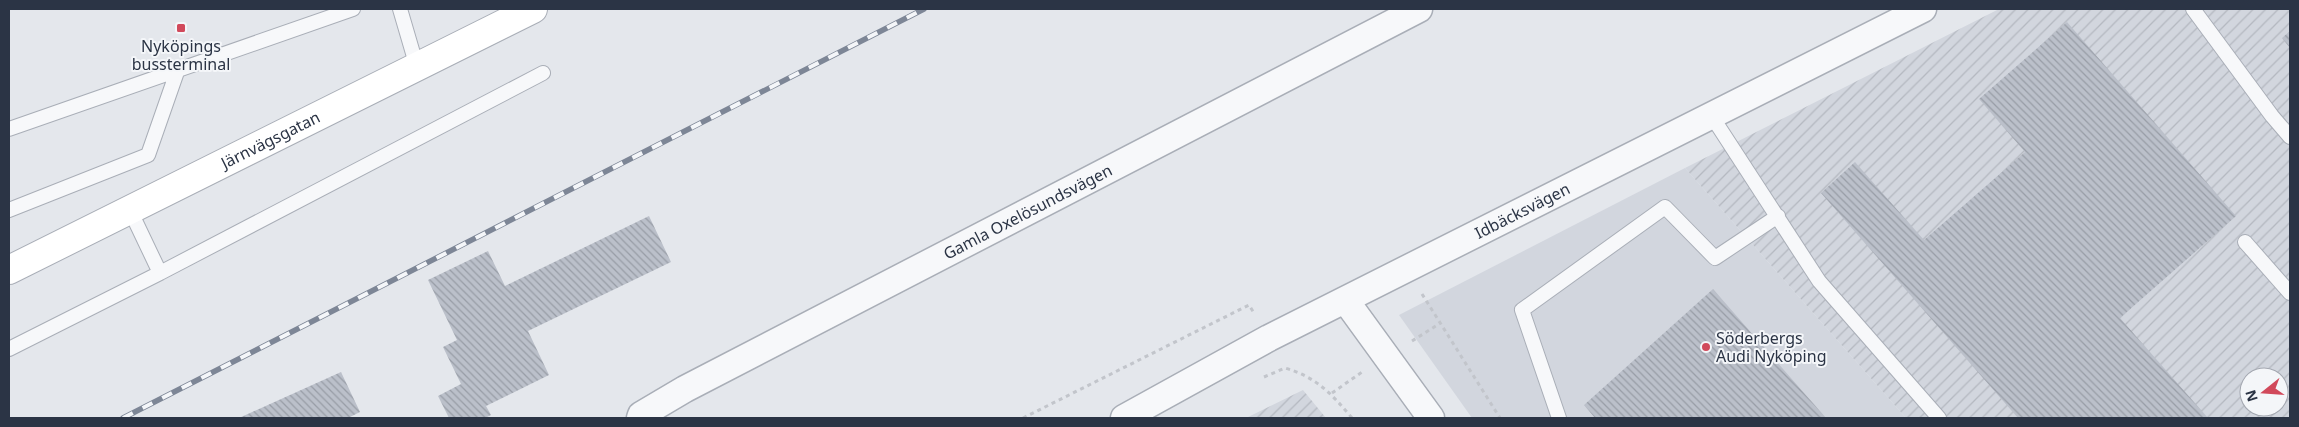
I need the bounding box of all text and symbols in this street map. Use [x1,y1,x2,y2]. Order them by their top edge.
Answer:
marker: Nyköpings bussterminal [175,22,187,34]
place label: Nyköpings bussterminal [132,35,230,75]
street label: Järnvägsgatan [215,106,324,175]
street label: Gamla Oxelösundsvägen [939,159,1116,264]
street label: Idbäcksvägen [1471,177,1574,244]
place label: Söderbergs Audi Nyköping [1716,327,1826,367]
marker: Söderbergs Audi Nyköping [1700,341,1712,353]
north arrow [2239,367,2289,417]
text: N [2240,388,2262,404]

